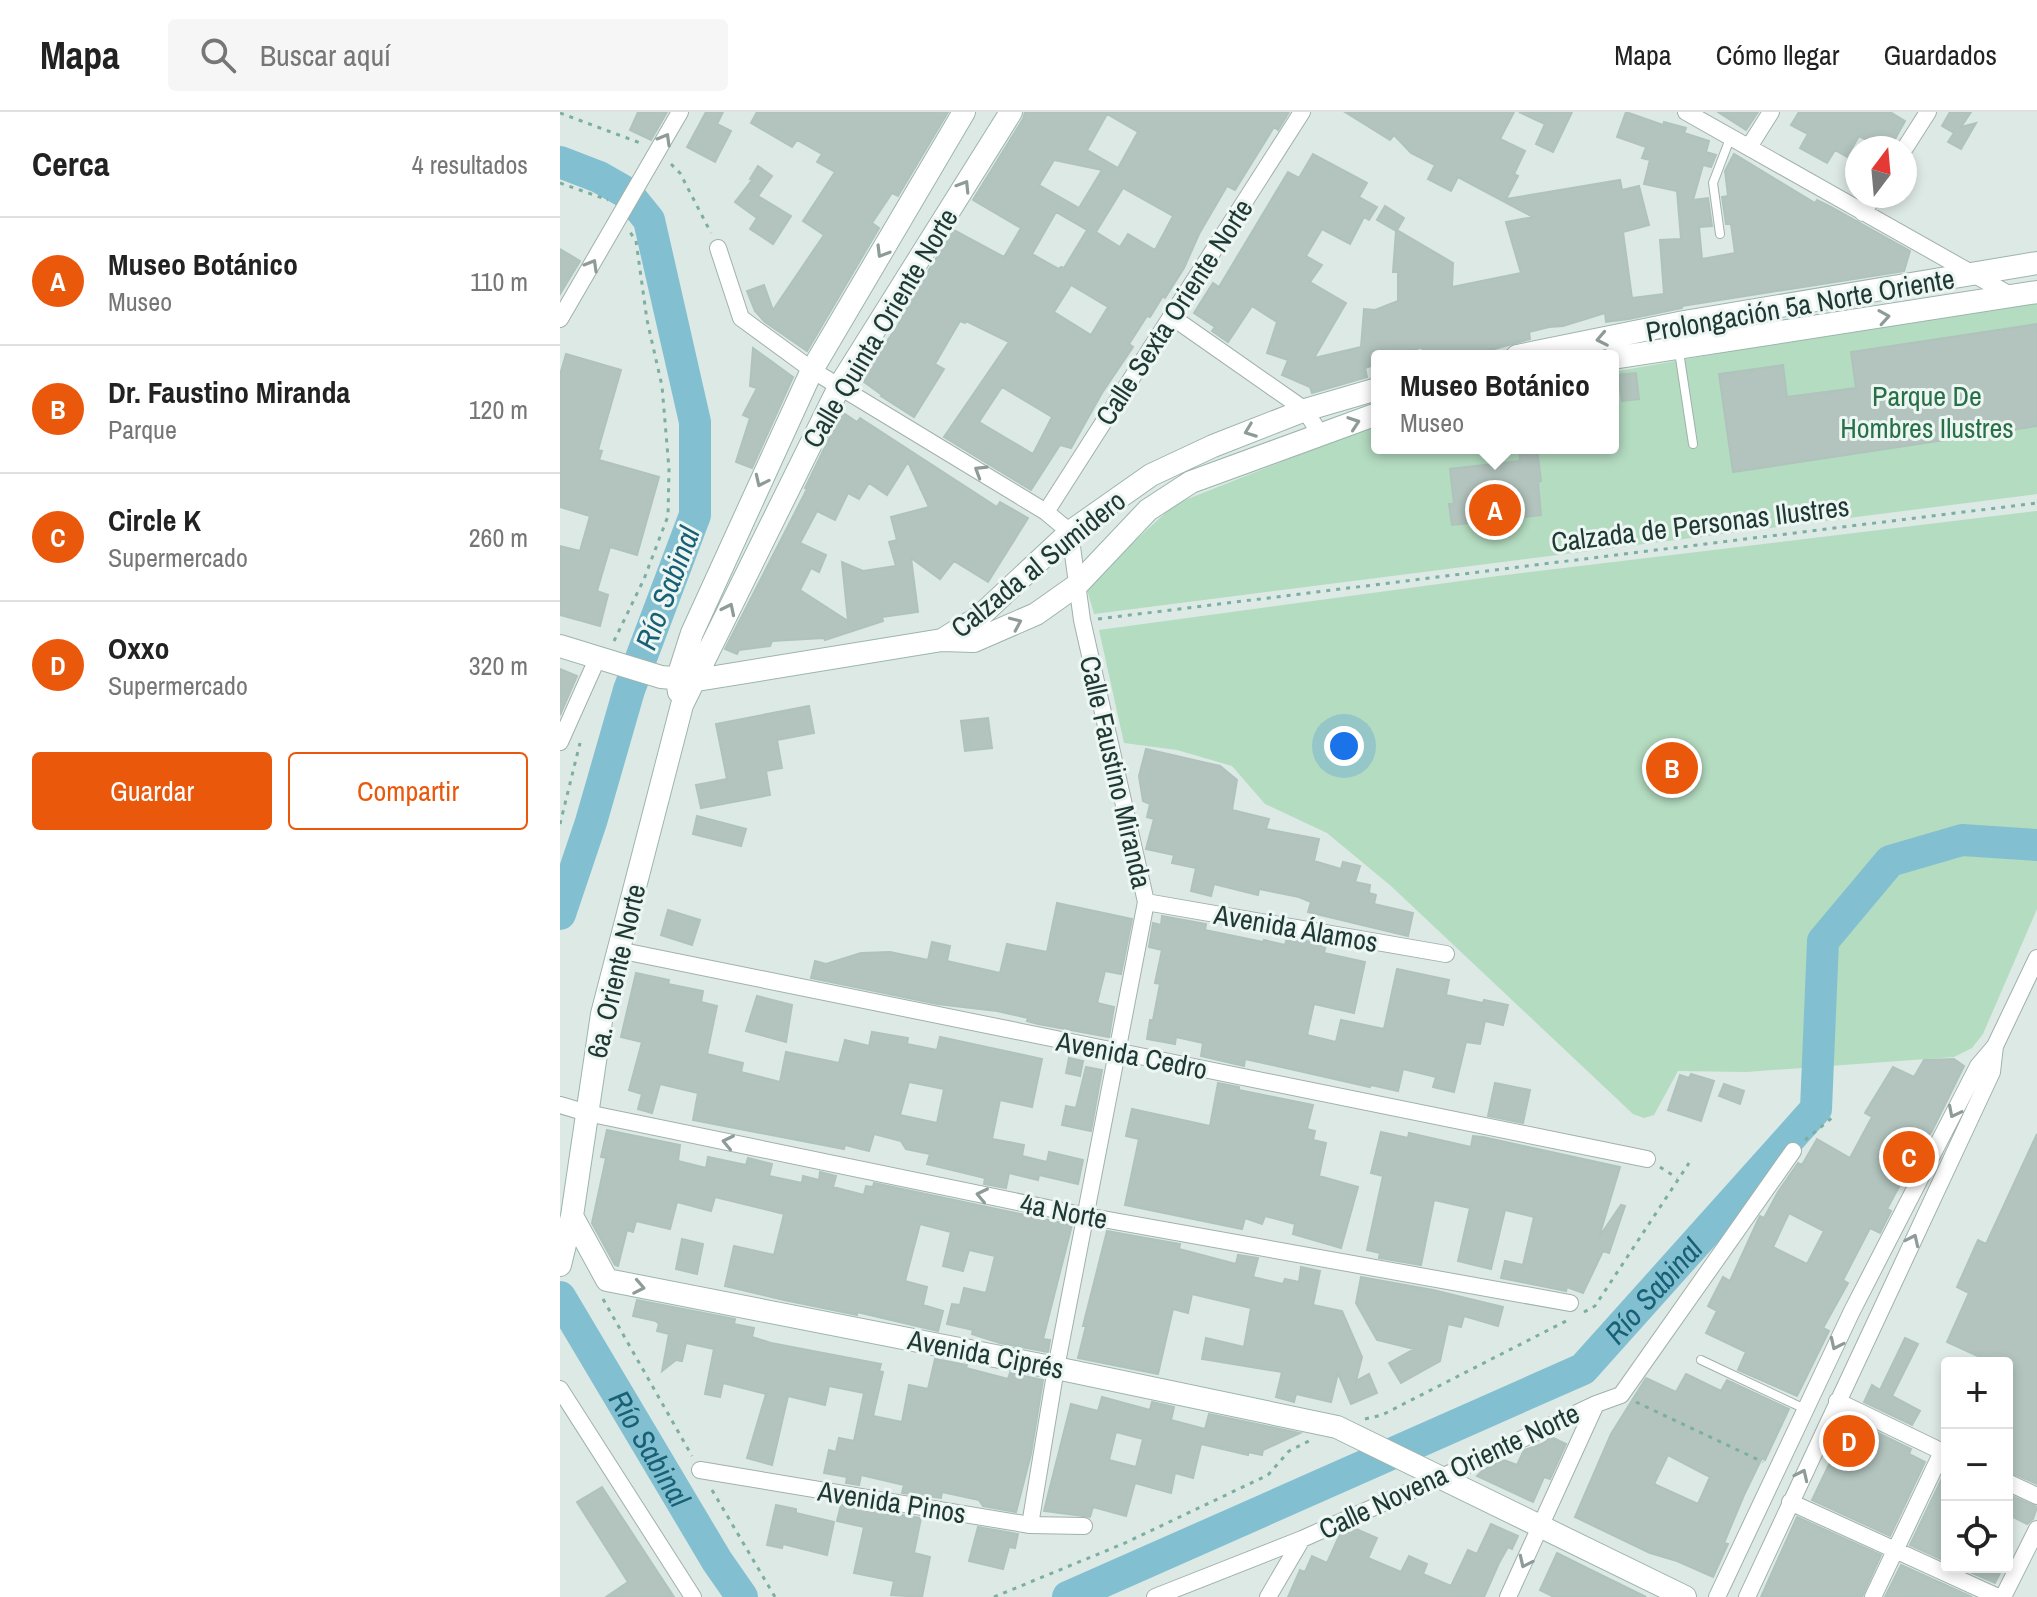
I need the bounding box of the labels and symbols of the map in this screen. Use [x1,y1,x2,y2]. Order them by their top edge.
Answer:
one-way arrow [655,133,671,147]
north arrow [1845,136,1917,208]
one-way arrow [955,181,970,195]
street label: Calle Sexta Oriente Norte [1086,191,1262,433]
street label: Calle Quinta Oriente Norte [793,201,967,455]
one-way arrow [876,243,892,258]
one-way arrow [582,259,598,273]
street label: Prolongación 5a Norte Oriente [1643,259,1957,351]
one-way arrow [1877,309,1891,326]
one-way arrow [1595,330,1609,347]
park label: Parque De Hombres Ilustres [1840,377,2014,447]
one-way arrow [1346,416,1360,432]
one-way arrow [1244,421,1258,438]
one-way arrow [974,466,989,481]
one-way arrow [755,473,771,488]
pin: A [1469,480,1521,540]
street label: Calzada al Sumidero [943,482,1133,646]
street label: Calzada de Personas Ilustres [1549,487,1851,561]
water label: Río Sabinal [625,520,709,655]
one-way arrow [719,602,735,617]
one-way arrow [1008,616,1022,632]
street label: Calle Faustino Miranda [1071,652,1161,892]
your location [1324,726,1364,766]
pin: B [1646,738,1698,798]
street label: 6a. Oriente Norte [578,880,654,1062]
street label: Avenida Álamos [1210,895,1381,961]
street label: Avenida Cedro [1052,1022,1211,1088]
one-way arrow [1948,1104,1964,1118]
pin: C [1883,1127,1935,1187]
one-way arrow [721,1135,734,1152]
street label: 4a Norte [1017,1184,1111,1238]
one-way arrow [976,1187,990,1204]
water label: Río Sabinal [1595,1229,1711,1352]
one-way arrow [1903,1233,1919,1248]
one-way arrow [632,1277,646,1294]
street label: Avenida Ciprés [904,1320,1067,1388]
one-way arrow [1830,1336,1846,1350]
water label: Río Sabinal [600,1383,700,1514]
street label: Calle Novena Oriente Norte [1313,1394,1585,1548]
pin: D [1823,1411,1875,1471]
one-way arrow [1792,1469,1808,1483]
street label: Avenida Pinos [814,1471,969,1532]
one-way arrow [1519,1554,1535,1568]

